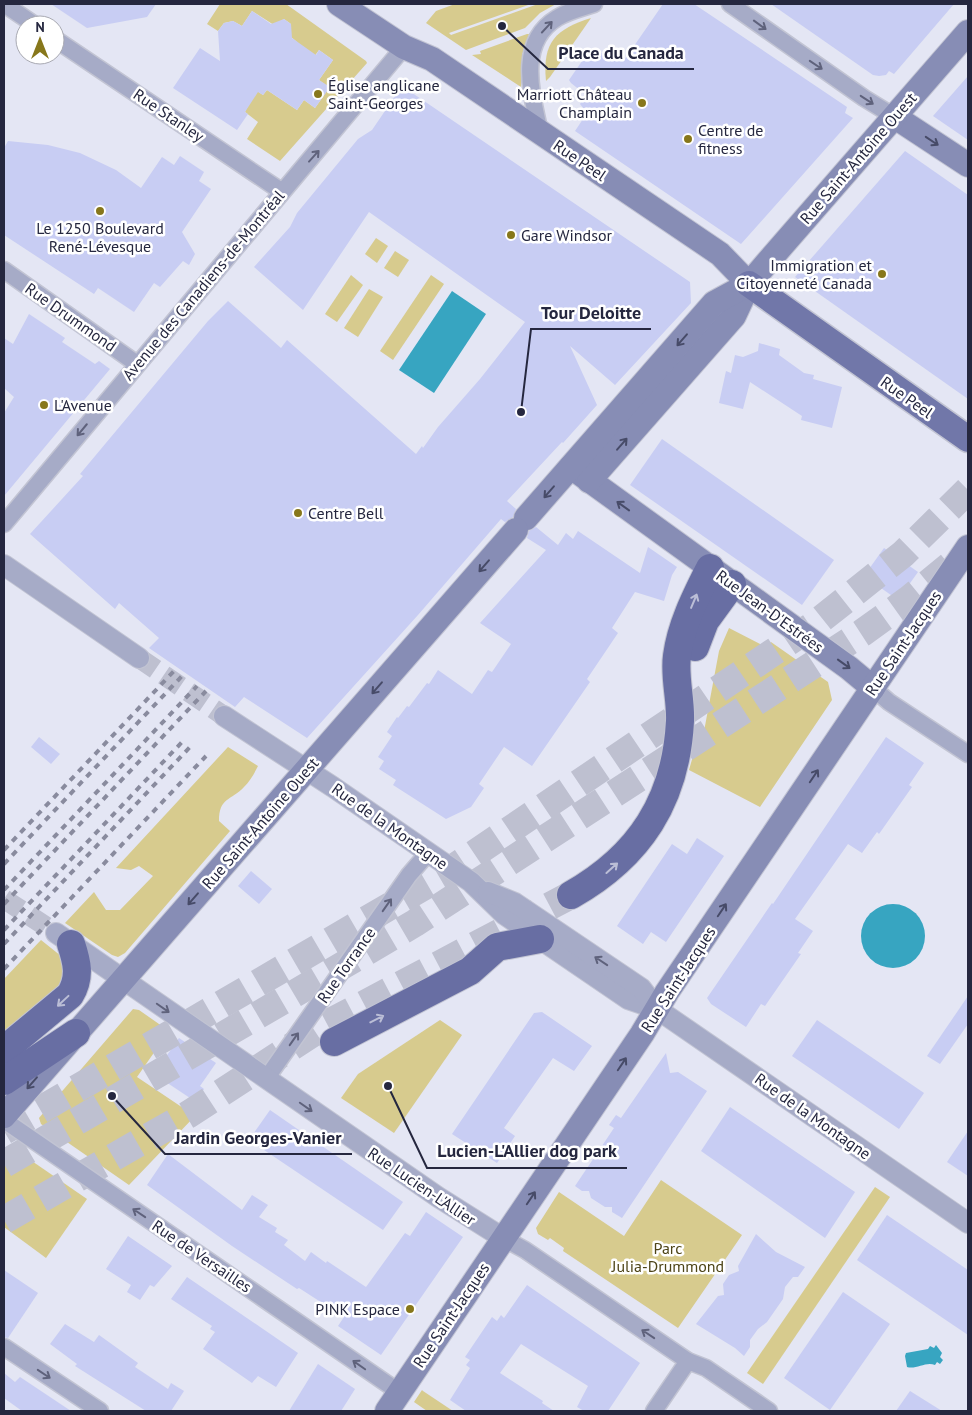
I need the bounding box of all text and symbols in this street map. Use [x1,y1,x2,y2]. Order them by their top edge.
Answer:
north arrow [15,15,65,65]
text: N [35,18,45,36]
one-way arrow [753,20,767,31]
one-way arrow [541,21,553,34]
callout: Place du Canada [548,36,694,69]
text: Place du Canada [558,41,684,64]
one-way arrow [808,60,822,70]
place label: Église anglicane Saint-Georges [328,75,440,113]
street label: Rue Stanley [130,84,209,146]
place label: Marriott Château Champlain [517,84,632,122]
marker: Église anglicane Saint-Georges [312,88,324,100]
street label: Rue Saint-Antoine Ouest [795,88,921,228]
one-way arrow [860,95,874,106]
marker: Marriott Château Champlain [636,97,648,109]
place label: Centre de fitness [698,120,763,158]
marker: Centre de fitness [682,133,694,145]
street label: Rue Peel [550,135,611,185]
one-way arrow [924,136,938,146]
one-way arrow [309,149,320,162]
street label: Avenue des Canadiens-de-Montréal [118,186,289,384]
marker: Le 1250 Boulevard René-Lévesque [94,205,106,217]
place label: Le 1250 Boulevard René-Lévesque [36,218,164,256]
place label: Gare Windsor [521,225,612,245]
marker: Gare Windsor [505,229,517,241]
place label: Immigration et Citoyenneté Canada [736,255,873,293]
marker: Immigration et Citoyenneté Canada [876,268,888,280]
street label: Rue Drummond [22,278,120,356]
callout: Tour Deloitte [531,296,651,329]
text: Tour Deloitte [541,301,641,324]
one-way arrow [677,333,688,346]
street label: Rue Peel [877,372,937,422]
place label: L'Avenue [54,395,112,415]
marker: L'Avenue [38,399,50,411]
one-way arrow [77,424,88,437]
one-way arrow [616,438,627,451]
one-way arrow [543,486,554,499]
one-way arrow [616,501,630,511]
place label: Centre Bell [308,503,384,523]
marker: Centre Bell [292,507,304,519]
one-way arrow [478,560,490,573]
street label: Rue Jean-D'Estrées [712,565,828,657]
street label: Rue Saint-Jacques [861,587,946,699]
one-way arrow [690,594,700,609]
one-way arrow [837,659,850,670]
one-way arrow [371,682,382,695]
street label: Rue Saint-Antoine Ouest [197,753,323,893]
one-way arrow [809,769,819,783]
street label: Rue de la Montagne [328,778,452,874]
one-way arrow [605,862,618,874]
one-way arrow [187,893,199,906]
one-way arrow [382,899,392,913]
one-way arrow [717,903,728,917]
street label: Rue Saint-Jacques [636,922,720,1036]
street label: Rue Torrance [313,923,379,1007]
one-way arrow [594,956,608,966]
one-way arrow [57,995,70,1007]
one-way arrow [156,1003,170,1013]
one-way arrow [369,1014,384,1023]
one-way arrow [289,1032,299,1046]
one-way arrow [617,1057,627,1071]
street label: Rue de la Montagne [751,1068,875,1164]
one-way arrow [26,1076,38,1089]
one-way arrow [299,1102,313,1112]
callout: Jardin Georges-Vanier [165,1121,352,1154]
text: Jardin Georges-Vanier [173,1126,342,1149]
callout: Lucien-L'Allier dog park [427,1135,627,1168]
text: Lucien-L'Allier dog park [437,1139,617,1162]
street label: Rue Lucien-L'Allier [364,1143,480,1230]
one-way arrow [526,1191,536,1205]
one-way arrow [132,1208,146,1218]
street label: Rue de Versailles [148,1215,256,1297]
park label: Parc Julia-Drummond [611,1238,724,1276]
street label: Rue Saint-Jacques [409,1259,494,1371]
place label: PINK Espace [315,1299,400,1319]
marker: PINK Espace [404,1303,416,1315]
one-way arrow [641,1329,655,1339]
one-way arrow [352,1360,366,1370]
one-way arrow [37,1369,51,1379]

